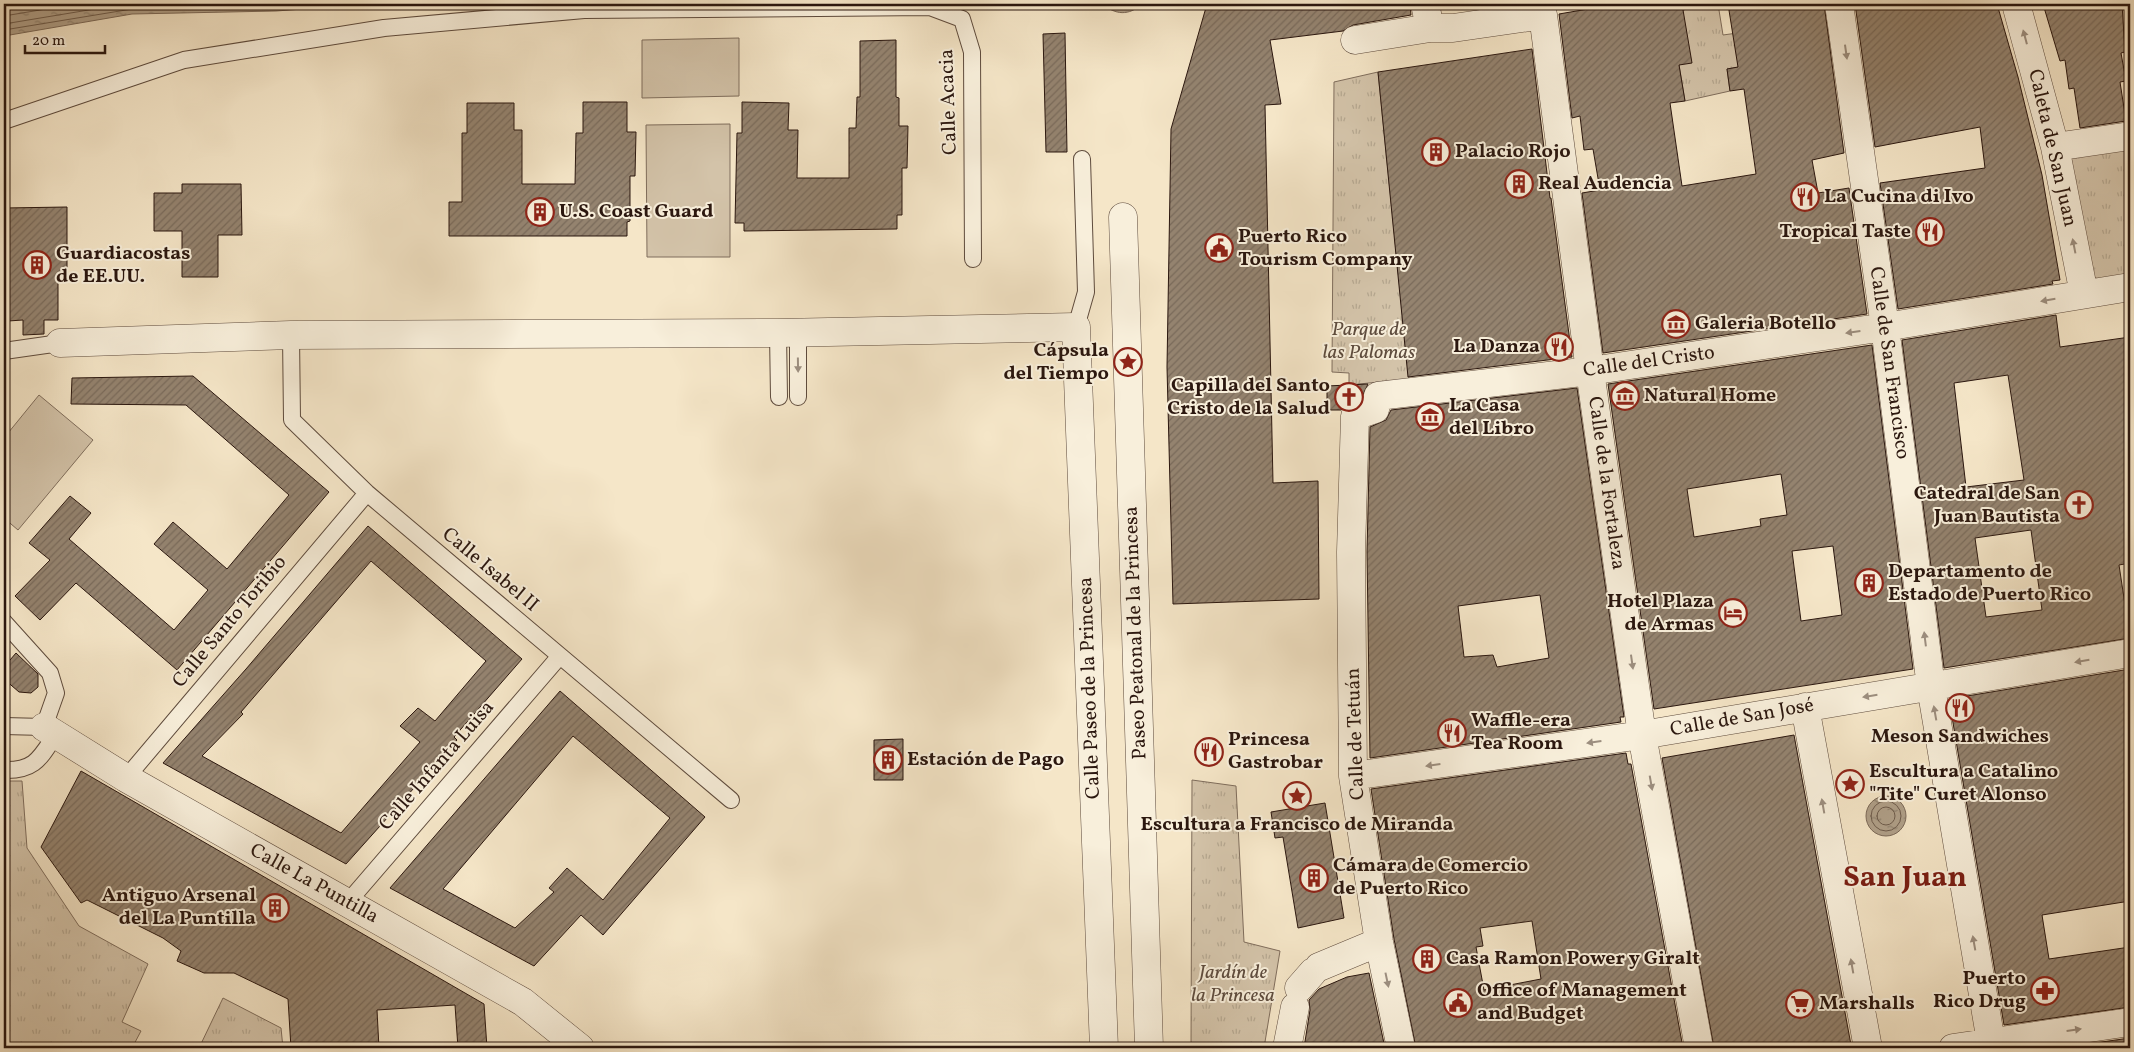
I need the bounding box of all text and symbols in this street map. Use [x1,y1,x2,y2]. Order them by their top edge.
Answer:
scale bar [25,22,105,54]
one-way arrow [2021,29,2029,44]
text: 20 m [32,31,65,52]
one-way arrow [1842,44,1850,60]
street label: Calle Acacia [933,49,965,155]
street label: Caleta de San Juan [2020,66,2084,230]
building icon: Palacio Rojo [1421,137,1451,167]
place label: Palacio Rojo [1455,138,1571,166]
building icon: Real Audencia [1504,169,1534,199]
place label: Real Audencia [1538,170,1672,198]
restaurant icon: La Cucina di Ivo [1790,182,1820,212]
place label: La Cucina di Ivo [1824,183,1974,211]
building icon: U.S. Coast Guard [525,197,555,227]
place label: U.S. Coast Guard [559,198,714,226]
restaurant icon: Tropical Taste [1915,217,1945,247]
place label: Tropical Taste [1779,218,1911,246]
place label: Puerto Rico Tourism Company [1238,223,1413,274]
public building icon: Puerto Rico Tourism Company [1204,233,1234,263]
one-way arrow [2070,238,2078,253]
place label: Guardiacostas de EE.UU. [56,240,191,291]
building icon: Guardiacostas de EE.UU. [22,250,52,280]
street label: Calle de San Francisco [1862,265,1916,461]
one-way arrow [2039,296,2055,304]
museum icon: Galeria Botello [1661,309,1691,339]
place label: Galeria Botello [1695,310,1836,338]
park label: Parque de las Palomas [1323,316,1416,367]
one-way arrow [1844,328,1860,336]
restaurant icon: La Danza [1544,332,1574,362]
place label: La Danza [1453,333,1540,361]
place label: Cápsula del Tiempo [1004,337,1109,388]
street label: Calle del Cristo [1581,339,1717,385]
place icon: Cápsula del Tiempo [1113,347,1143,377]
one-way arrow [794,357,802,373]
place label: Capilla del Santo Cristo de la Salud [1167,372,1330,423]
museum icon: Natural Home [1610,381,1640,411]
church icon: Capilla del Santo Cristo de la Salud [1334,382,1364,412]
place label: Natural Home [1644,382,1776,410]
place label: La Casa del Libro [1449,392,1534,443]
street label: Calle de la Fortaleza [1580,394,1632,572]
museum icon: La Casa del Libro [1415,402,1445,432]
place label: Catedral de San Juan Bautista [1914,480,2060,531]
church icon: Catedral de San Juan Bautista [2064,490,2094,520]
street label: Paseo Peatonal de la Princesa [1118,506,1154,760]
street label: Calle Isabel II [436,521,544,619]
street label: Calle Santo Toribio [166,550,294,694]
place label: Departamento de Estado de Puerto Rico [1888,558,2091,609]
building icon: Departamento de Estado de Puerto Rico [1854,568,1884,598]
street label: Calle Paseo de la Princesa [1072,576,1108,800]
place label: Hotel Plaza de Armas [1607,588,1714,639]
hotel icon: Hotel Plaza de Armas [1718,598,1748,628]
one-way arrow [1921,630,1929,646]
one-way arrow [1628,654,1636,670]
one-way arrow [2074,657,2090,665]
street label: Calle de Tetuán [1340,667,1372,801]
street label: Calle de San José [1668,692,1816,744]
one-way arrow [1862,693,1878,701]
restaurant icon: Meson Sandwiches [1945,693,1975,723]
street label: Calle Infanta Luisa [373,695,501,837]
one-way arrow [1931,705,1939,721]
place label: Waffle-era Tea Room [1471,707,1571,758]
restaurant icon: Waffle-era Tea Room [1437,718,1467,748]
place label: Meson Sandwiches [1871,723,2049,751]
place label: Princesa Gastrobar [1228,726,1324,777]
restaurant icon: Princesa Gastrobar [1194,737,1224,767]
one-way arrow [1586,738,1602,746]
building icon: Estación de Pago [873,745,903,775]
place label: Estación de Pago [907,746,1064,774]
place label: Escultura a Catalino "Tite" Curet Alonso [1869,758,2058,809]
one-way arrow [1425,761,1441,769]
place icon: Escultura a Catalino "Tite" Curet Alonso [1835,769,1865,799]
one-way arrow [1647,775,1655,791]
place icon: Escultura a Francisco de Miranda [1282,781,1312,811]
one-way arrow [1819,798,1827,814]
place label: Escultura a Francisco de Miranda [1141,811,1454,839]
street label: Calle La Puntilla [244,837,384,931]
place label: Cámara de Comercio de Puerto Rico [1333,852,1528,903]
district label: San Juan [1843,857,1967,899]
building icon: Cámara de Comercio de Puerto Rico [1299,863,1329,893]
place label: Antiguo Arsenal del La Puntilla [102,882,256,933]
building icon: Antiguo Arsenal del La Puntilla [260,893,290,923]
one-way arrow [1969,934,1977,950]
building icon: Casa Ramon Power y Giralt [1412,944,1442,974]
place label: Casa Ramon Power y Giralt [1446,945,1700,973]
one-way arrow [1848,957,1856,973]
park label: Jardín de la Princesa [1191,959,1275,1010]
place label: Puerto Rico Drug [1933,965,2026,1016]
one-way arrow [1383,972,1391,987]
pharmacy icon: Puerto Rico Drug [2030,976,2060,1006]
place label: Office of Management and Budget [1477,977,1687,1028]
public building icon: Office of Management and Budget [1443,988,1473,1018]
supermarket icon: Marshalls [1785,989,1815,1019]
place label: Marshalls [1819,990,1915,1018]
one-way arrow [2066,1026,2082,1034]

